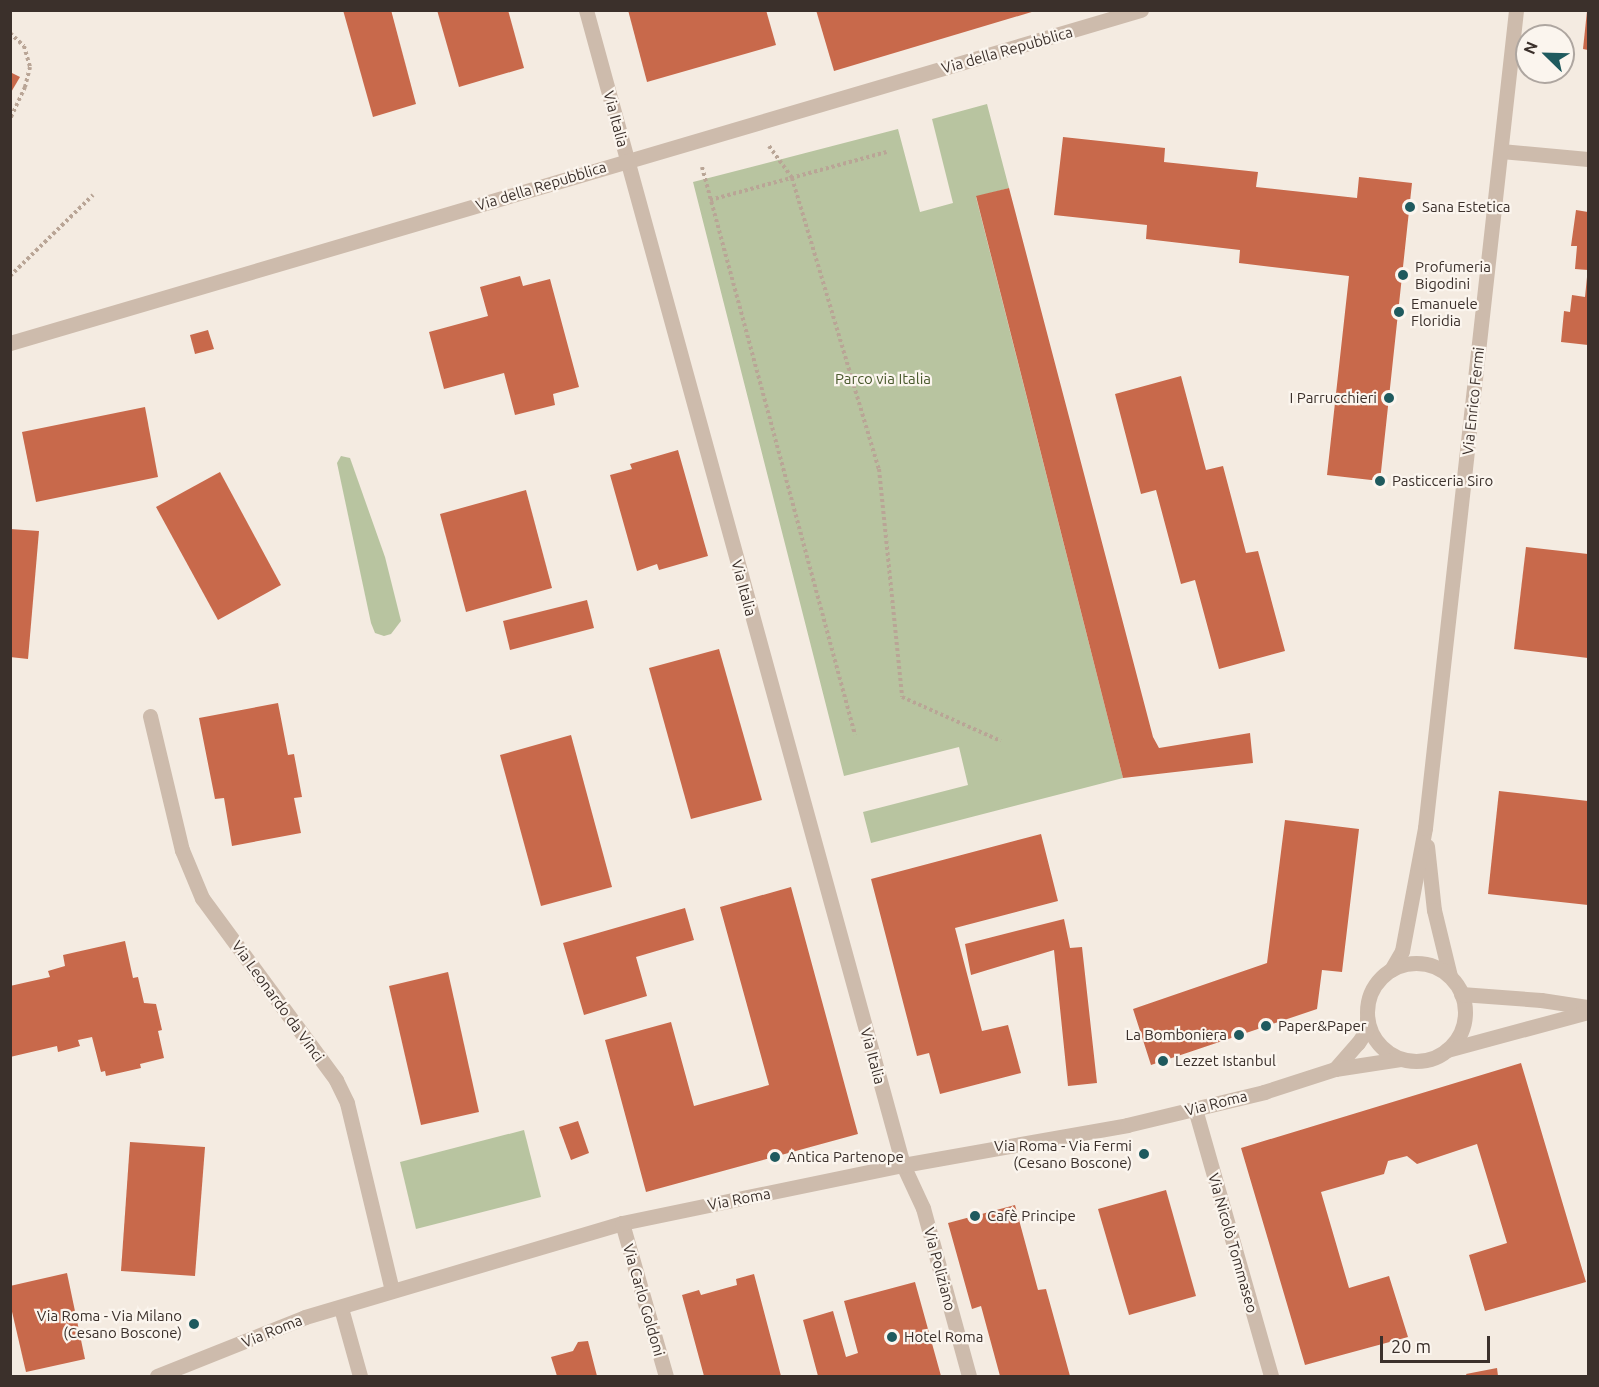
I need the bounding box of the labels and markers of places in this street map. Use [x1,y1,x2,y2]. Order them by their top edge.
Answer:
place label: Sana Estetica [1422,198,1511,216]
marker: Sana Estetica [1403,200,1417,214]
place label: Profumeria Bigodini [1415,257,1491,292]
marker: Profumeria Bigodini [1396,268,1410,282]
place label: Emanuele Floridia [1411,294,1478,329]
marker: Emanuele Floridia [1392,305,1406,319]
place label: I Parrucchieri [1290,389,1377,407]
marker: I Parrucchieri [1382,391,1396,405]
place label: Pasticceria Siro [1392,472,1493,490]
marker: Pasticceria Siro [1373,474,1387,488]
place label: Paper&Paper [1278,1017,1366,1035]
marker: Paper&Paper [1259,1019,1273,1033]
place label: La Bomboniera [1126,1026,1227,1044]
marker: La Bomboniera [1232,1028,1246,1042]
place label: Lezzet Istanbul [1175,1052,1276,1070]
marker: Lezzet Istanbul [1156,1054,1170,1068]
place label: Via Roma - Via Fermi (Cesano Boscone) [994,1136,1132,1171]
marker: Via Roma - Via Fermi (Cesano Boscone) [1137,1147,1151,1161]
place label: Antica Partenope [787,1148,904,1166]
marker: Antica Partenope [768,1150,782,1164]
place label: Cafè Principe [987,1207,1076,1225]
marker: Cafè Principe [968,1209,982,1223]
place label: Via Roma - Via Milano (Cesano Boscone) [37,1306,182,1341]
marker: Via Roma - Via Milano (Cesano Boscone) [187,1317,201,1331]
place label: Hotel Roma [904,1328,983,1346]
marker: Hotel Roma [885,1330,899,1344]

